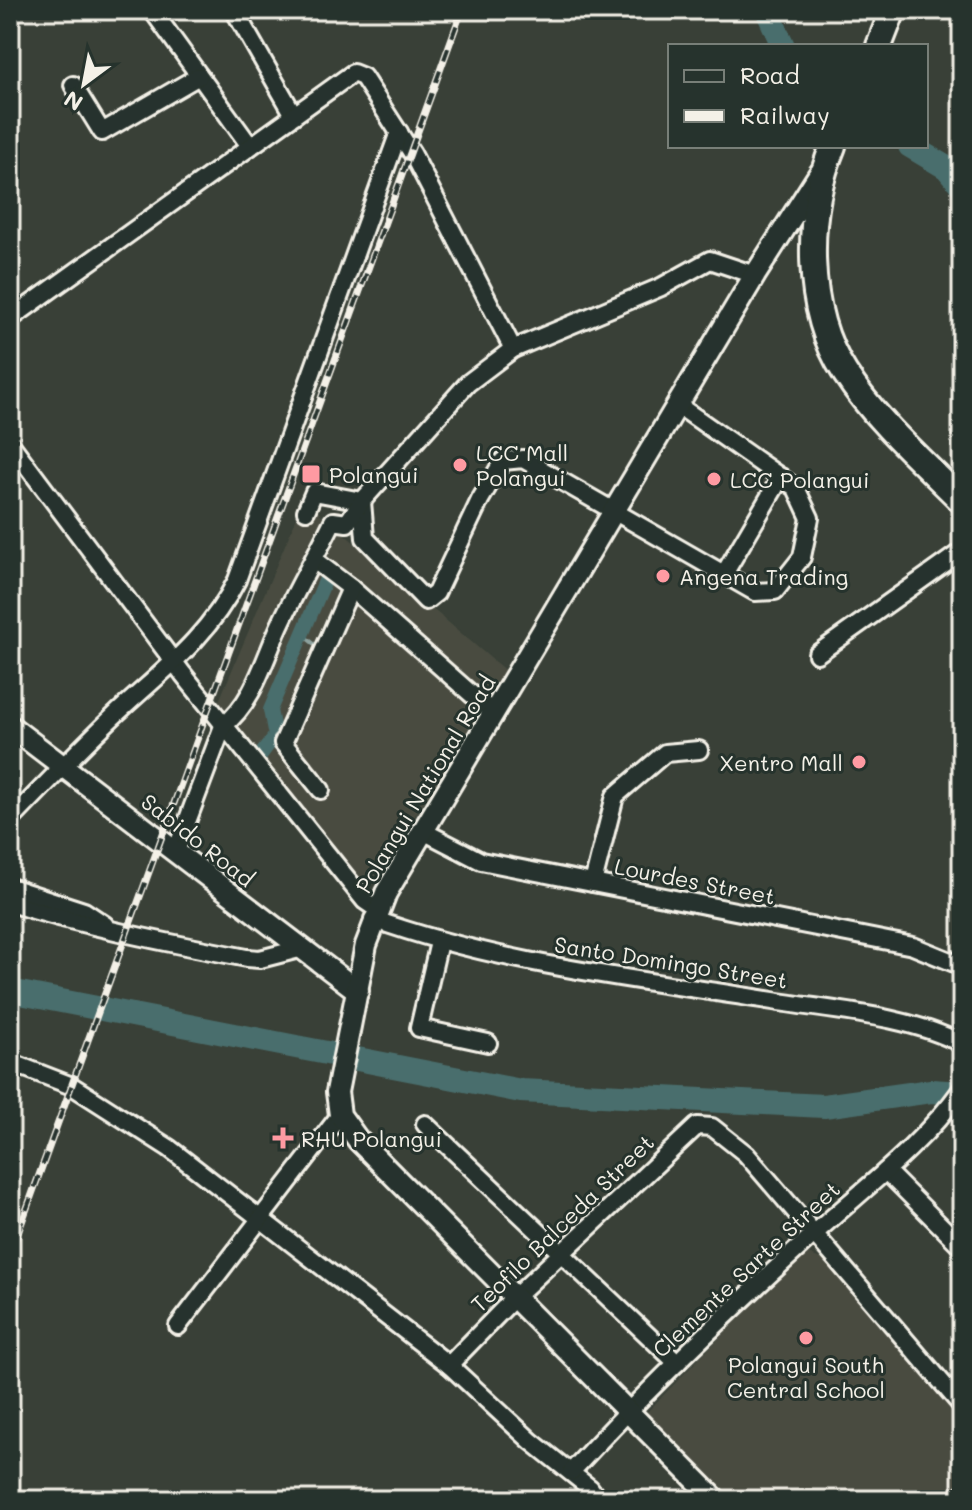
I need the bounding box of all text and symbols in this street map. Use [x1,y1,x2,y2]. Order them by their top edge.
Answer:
north arrow [44,44,124,124]
legend [668,44,928,148]
text: Road [740,59,800,90]
text: N [58,85,88,118]
text: Railway [740,99,830,130]
place label: LCC Mall Polangui [476,438,568,492]
marker: LCC Mall Polangui [451,456,469,474]
place label: Polangui [329,460,418,489]
marker: Polangui [300,463,322,485]
place label: LCC Polangui [730,465,869,494]
marker: LCC Polangui [705,470,723,488]
place label: Angena Trading [679,562,848,591]
marker: Angena Trading [654,567,672,585]
street label: Polangui National Road [348,670,502,898]
place label: Xentro Mall [719,748,843,777]
marker: Xentro Mall [850,753,868,771]
street label: Sabido Road [136,787,260,893]
street label: Lourdes Street [612,851,778,911]
street label: Santo Domingo Street [552,929,790,995]
place label: RHU Polangui [301,1124,442,1153]
marker: RHU Polangui [272,1127,294,1149]
street label: Teofilo Balceda Street [464,1128,660,1318]
street label: Clemente Sarte Street [646,1174,846,1364]
marker: Polangui South Central School [797,1329,815,1347]
place label: Polangui South Central School [727,1350,885,1404]

